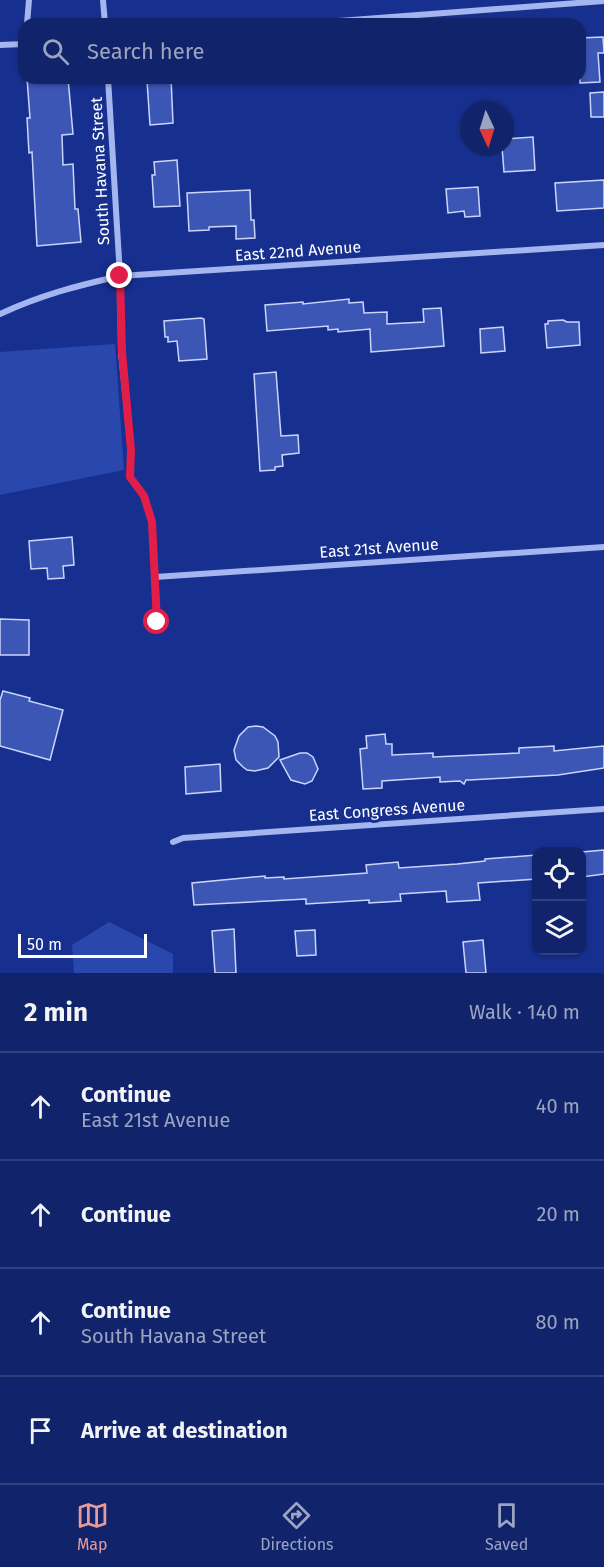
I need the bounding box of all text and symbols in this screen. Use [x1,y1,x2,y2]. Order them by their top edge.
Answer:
search box [18,18,586,84]
icon: search [39,35,72,68]
text: Search here [87,38,205,65]
street label: South Havana Street [87,96,113,245]
north arrow [460,102,514,156]
street label: East 22nd Avenue [234,237,362,265]
route end [106,262,132,288]
street label: East 21st Avenue [319,534,439,562]
route start [143,608,169,634]
street label: East Congress Avenue [308,795,466,825]
map controls [532,847,586,955]
button: locate [532,847,586,901]
button: layers [532,901,586,955]
scale bar [18,931,147,959]
text: 50 m [27,935,62,954]
text: 2 min [24,997,88,1028]
text: Walk · 140 m [469,1000,580,1024]
text: Continue [81,1081,171,1108]
icon: ahead [24,1090,57,1123]
text: 40 m [536,1094,580,1118]
text: East 21st Avenue [81,1108,230,1132]
icon: ahead [24,1198,57,1231]
text: Continue [81,1201,171,1228]
text: 20 m [537,1202,580,1226]
text: Continue [81,1297,171,1324]
icon: ahead [24,1306,57,1339]
text: 80 m [535,1310,580,1334]
text: South Havana Street [81,1324,266,1348]
icon: arrive [24,1414,57,1447]
text: Arrive at destination [81,1417,288,1444]
tab: Map [76,1499,109,1554]
tab: Directions [260,1499,334,1554]
tab: Saved [485,1499,528,1554]

